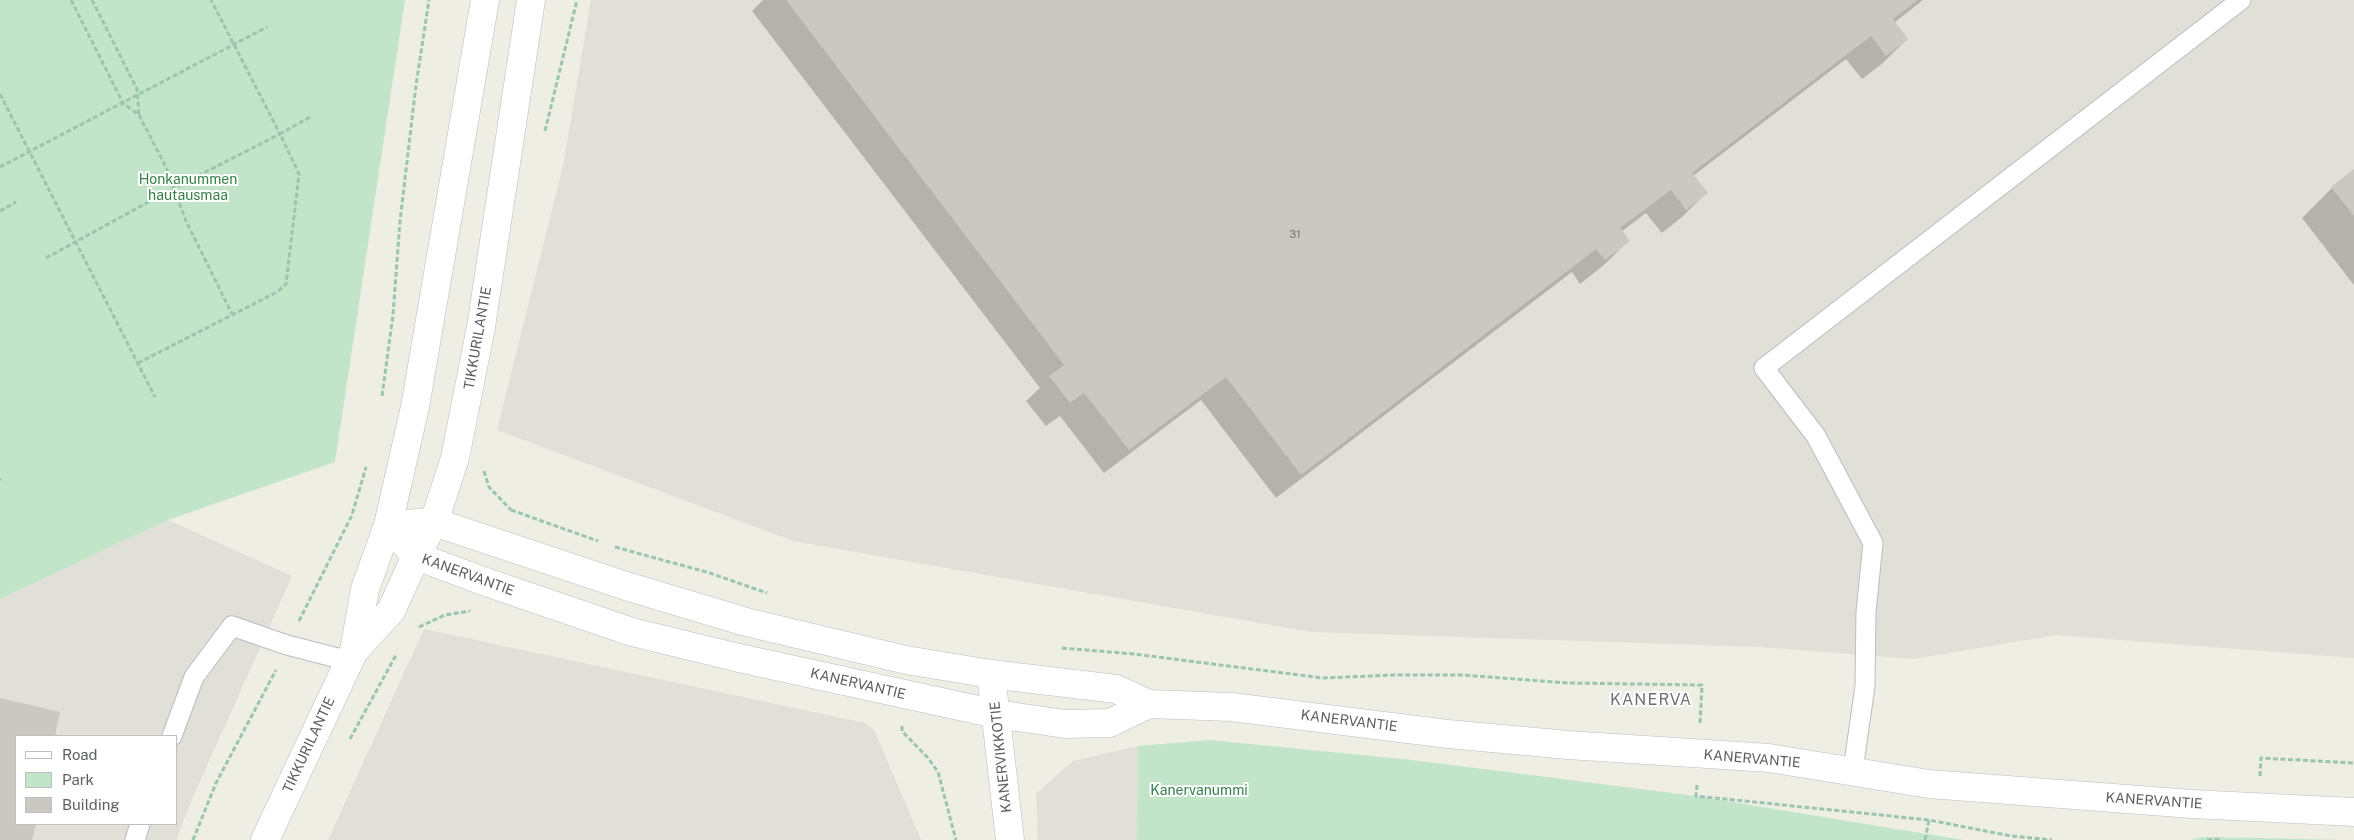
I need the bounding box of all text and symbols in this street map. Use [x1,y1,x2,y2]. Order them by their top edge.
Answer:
park label: Honkanummen hautausmaa [139,172,237,204]
house number: 31 [1289,228,1301,242]
street label: TIKKURILANTIE [461,285,495,391]
street label: KANERVANTIE [419,550,517,600]
street label: KANERVANTIE [809,665,907,703]
district label: KANERVA [1609,690,1693,710]
street label: TIKKURILANTIE [279,694,339,796]
street label: KANERVIKKOTIE [987,700,1015,814]
street label: KANERVANTIE [1300,707,1398,735]
legend [15,735,178,825]
text: Road [62,746,98,763]
street label: KANERVANTIE [1703,746,1801,772]
text: Park [62,771,94,788]
park label: Kanervanummi [1150,783,1248,799]
street label: KANERVANTIE [2105,789,2203,813]
text: Building [62,796,120,813]

